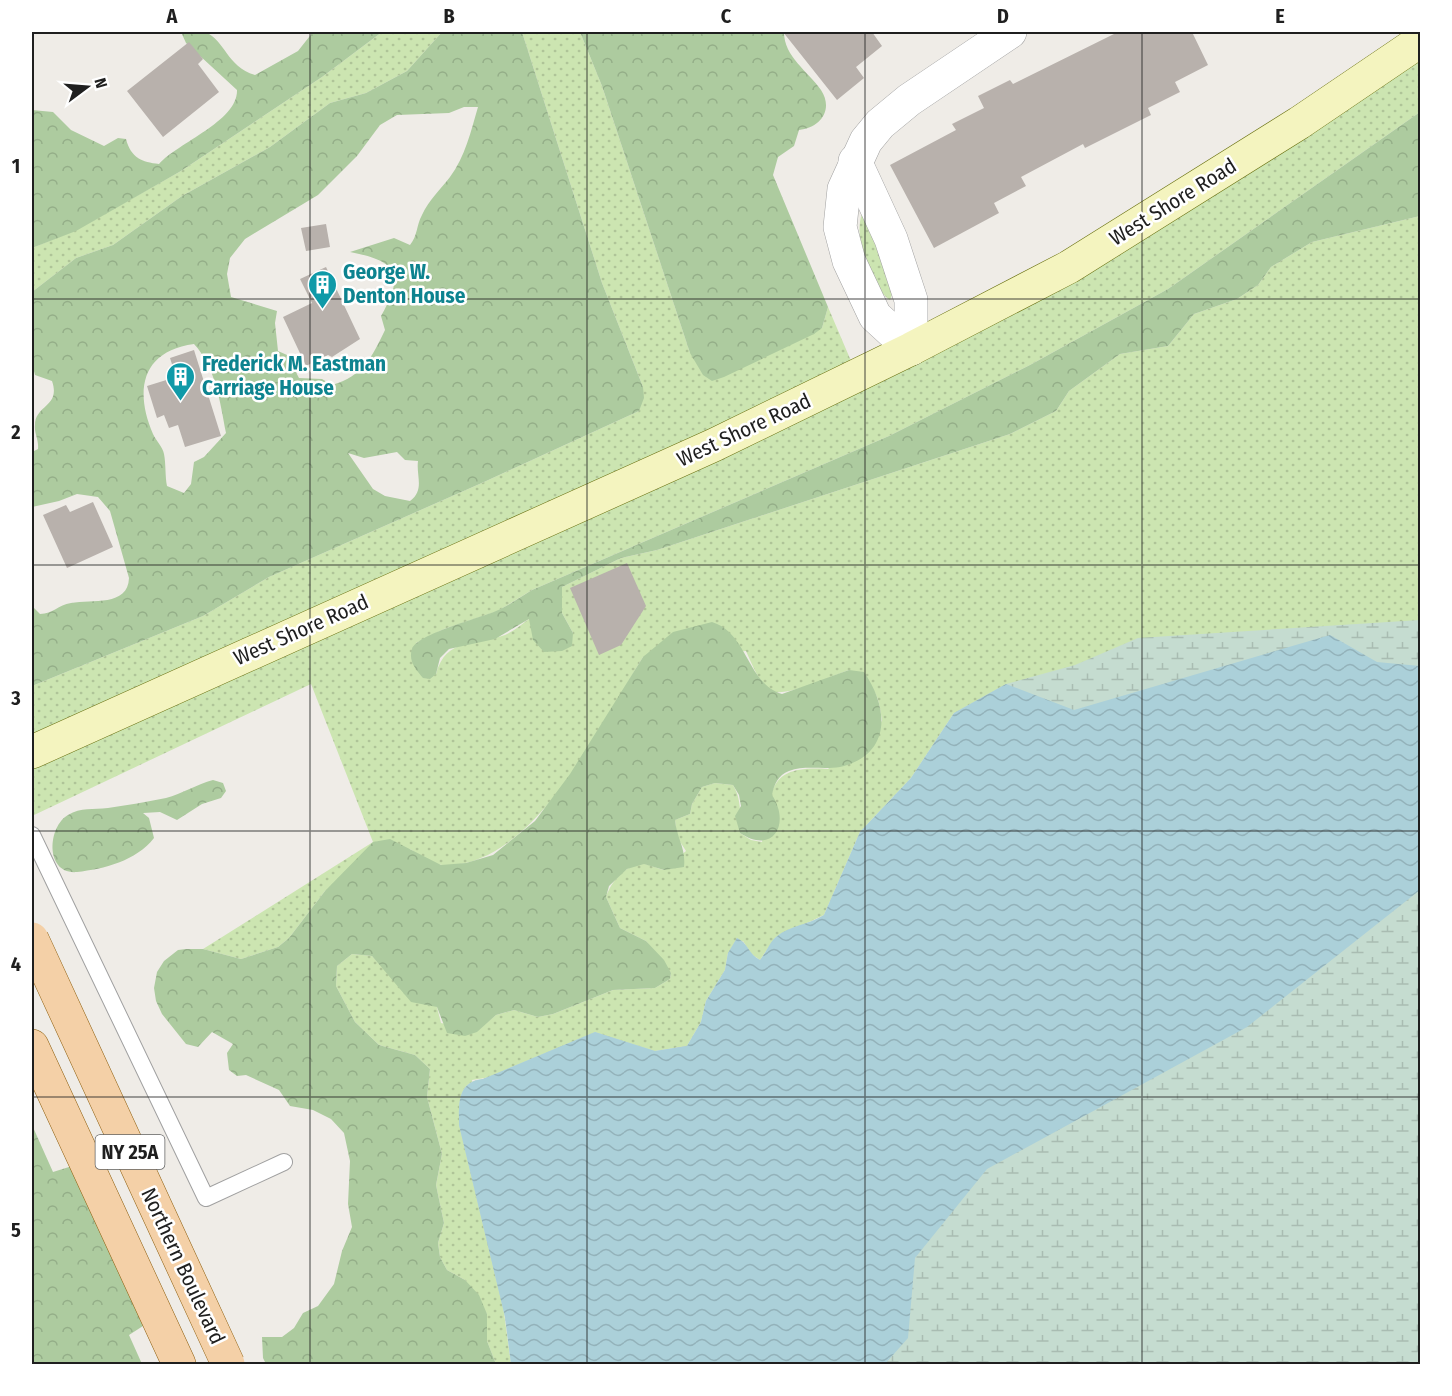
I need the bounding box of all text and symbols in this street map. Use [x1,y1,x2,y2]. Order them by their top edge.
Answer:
text: A [166,4,179,28]
text: B [443,4,455,28]
text: C [721,4,732,28]
text: D [997,4,1009,28]
text: E [1275,4,1285,28]
north arrow [57,57,117,117]
text: N [90,76,111,90]
street label: West Shore Road [1105,153,1241,251]
text: 1 [12,154,20,178]
place label: George W. Denton House [343,259,466,309]
building icon: George W. Denton House [306,268,338,310]
place label: Frederick M. Eastman Carriage House [202,351,386,401]
building icon: Frederick M. Eastman Carriage House [165,360,197,402]
street label: West Shore Road [673,388,815,472]
text: 2 [10,420,21,444]
street label: West Shore Road [230,589,372,671]
text: 3 [10,686,21,710]
text: 4 [11,952,21,976]
road number: NY 25A [96,1135,164,1169]
street label: Northern Boulevard [135,1184,231,1348]
text: 5 [11,1218,21,1242]

